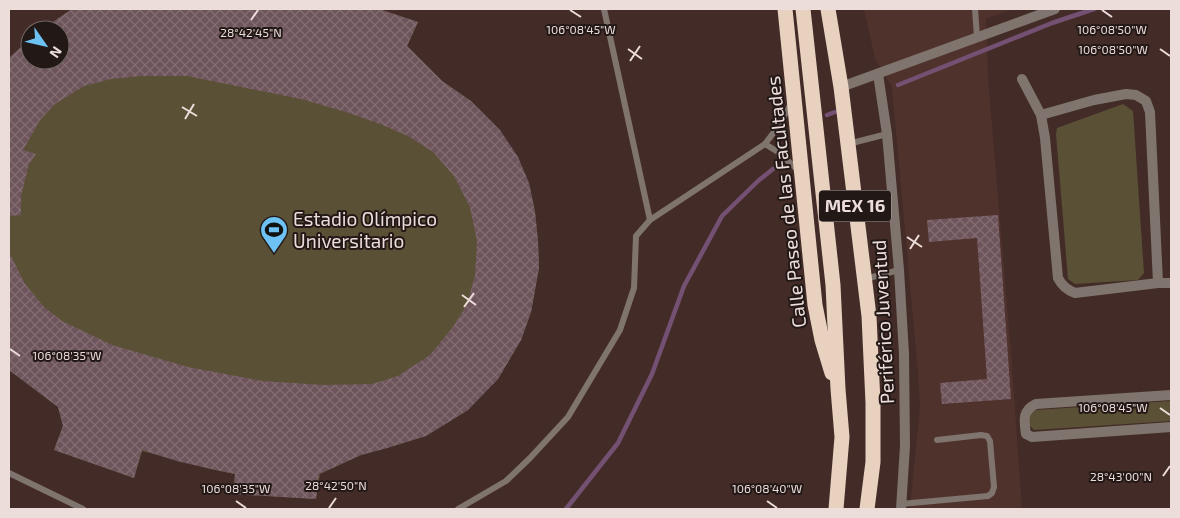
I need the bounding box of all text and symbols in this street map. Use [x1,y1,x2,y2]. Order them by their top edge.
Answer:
north arrow [20,20,70,70]
text: 106°08'45"W [546,22,616,36]
text: 106°08'50"W [1077,22,1147,36]
text: 28°42'45"N [220,25,282,39]
text: 106°08'50"W [1078,42,1148,56]
text: N [46,44,66,61]
street label: Calle Paseo de las Facultades [761,75,810,329]
road number: MEX 16 [819,190,891,222]
place label: Estadio Olímpico Universitario [293,207,437,252]
sports icon: Estadio Olímpico Universitario [259,215,289,254]
street label: Periférico Juventud [867,239,898,405]
text: 106°08'35"W [33,348,101,362]
text: 106°08'45"W [1078,400,1148,414]
text: 28°43'00"N [1090,469,1152,483]
text: 28°42'50"N [305,478,367,492]
text: 106°08'35"W [202,481,270,495]
text: 106°08'40"W [732,481,802,495]

